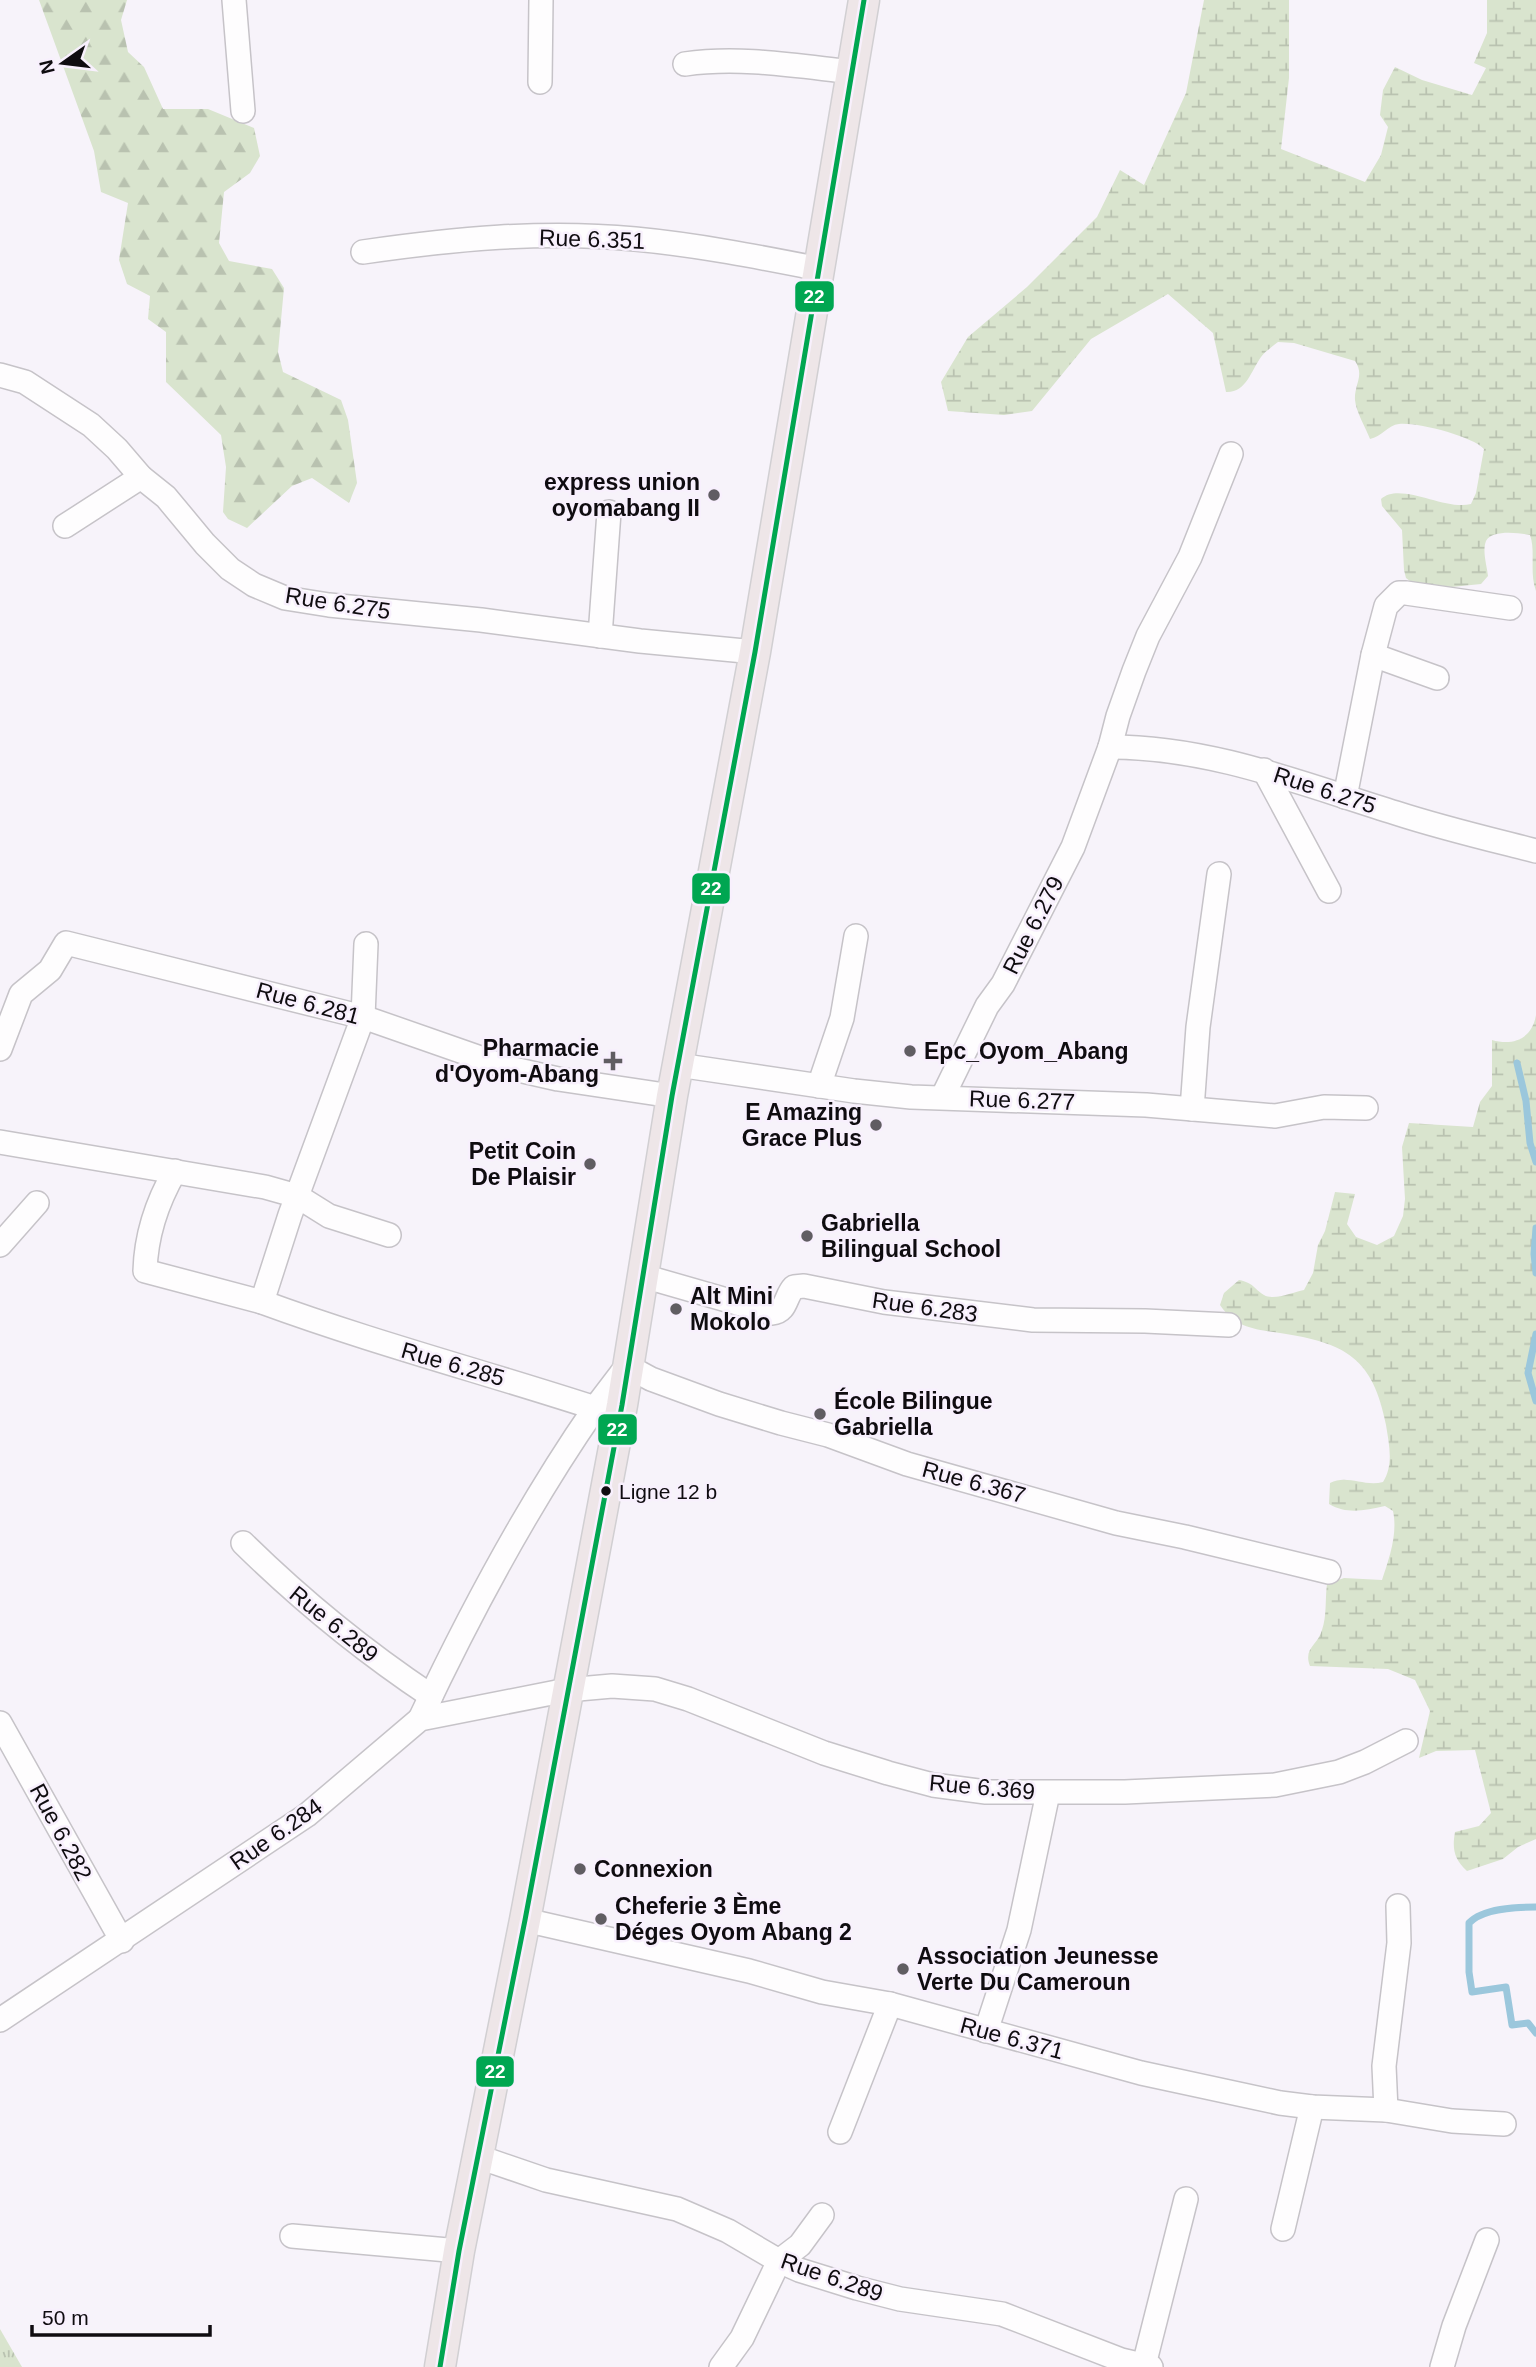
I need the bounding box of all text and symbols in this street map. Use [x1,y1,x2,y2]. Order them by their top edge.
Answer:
north arrow [28,28,98,98]
text: N [35,58,59,76]
street label: Rue 6.351 [539,224,645,254]
line badge: 22 [794,280,835,313]
text: 22 [803,286,825,307]
place label: express union oyomabang II [544,469,700,521]
marker: express union oyomabang II [706,487,722,503]
street label: Rue 6.275 [284,582,392,624]
street label: Rue 6.275 [1271,761,1379,819]
line badge: 22 [691,872,731,905]
street label: Rue 6.279 [997,872,1069,978]
text: 22 [700,878,722,899]
street label: Rue 6.281 [253,977,363,1029]
place label: Pharmacie d'Oyom-Abang [435,1035,599,1087]
place label: Epc_Oyom_Abang [924,1038,1129,1064]
marker: Epc_Oyom_Abang [902,1043,918,1059]
marker: Pharmacie d'Oyom-Abang [605,1053,621,1069]
street label: Rue 6.277 [969,1085,1075,1115]
place label: E Amazing Grace Plus [742,1099,862,1151]
marker: E Amazing Grace Plus [868,1117,884,1133]
place label: Petit Coin De Plaisir [469,1138,576,1190]
marker: Petit Coin De Plaisir [582,1156,598,1172]
place label: Gabriella Bilingual School [821,1210,1001,1262]
marker: Gabriella Bilingual School [799,1228,815,1244]
place label: Alt Mini Mokolo [690,1283,773,1335]
street label: Rue 6.283 [871,1287,979,1327]
marker: Alt Mini Mokolo [668,1301,684,1317]
street label: Rue 6.285 [398,1337,508,1391]
place label: École Bilingue Gabriella [834,1387,992,1440]
marker: École Bilingue Gabriella [812,1406,828,1422]
line badge: 22 [597,1413,638,1446]
text: 22 [606,1419,628,1440]
street label: Rue 6.367 [919,1456,1029,1508]
place label: Ligne 12 b [619,1480,717,1503]
marker: Ligne 12 b [599,1484,613,1498]
street label: Rue 6.289 [285,1580,383,1668]
street label: Rue 6.369 [928,1769,1036,1805]
street label: Rue 6.282 [25,1779,97,1885]
street label: Rue 6.284 [225,1793,327,1875]
place label: Connexion [594,1856,713,1882]
marker: Connexion [572,1861,588,1877]
place label: Cheferie 3 Ème Déges Oyom Abang 2 [615,1892,852,1945]
marker: Cheferie 3 Ème Déges Oyom Abang 2 [593,1911,609,1927]
place label: Association Jeunesse Verte Du Cameroun [917,1943,1159,1995]
marker: Association Jeunesse Verte Du Cameroun [895,1961,911,1977]
street label: Rue 6.371 [957,2012,1067,2064]
line badge: 22 [475,2055,515,2088]
text: 22 [484,2061,506,2082]
street label: Rue 6.289 [778,2247,886,2307]
scale bar [32,2294,210,2338]
text: 50 m [42,2306,89,2329]

